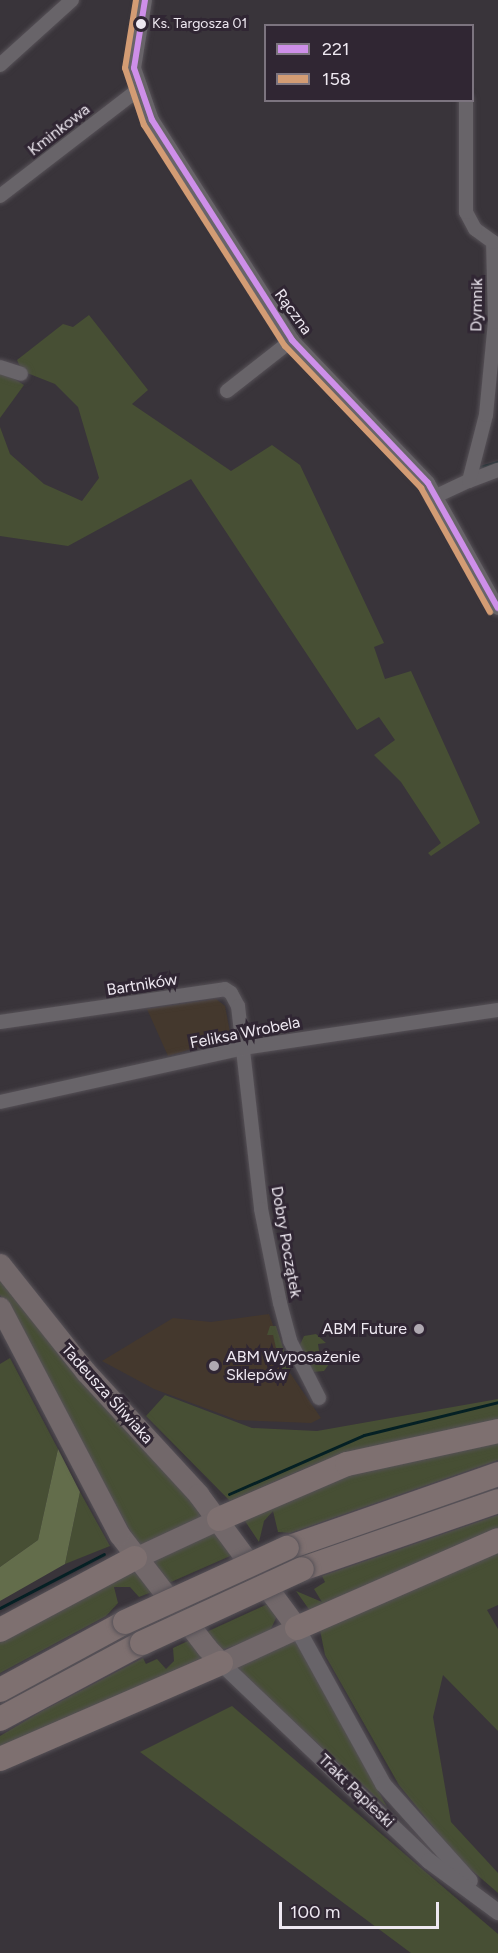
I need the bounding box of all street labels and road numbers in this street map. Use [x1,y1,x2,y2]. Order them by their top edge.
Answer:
street label: Kminkowa [24,100,94,160]
street label: Dymnik [467,278,487,332]
street label: Rączna [270,285,316,339]
street label: Bartników [105,970,179,1000]
street label: Feliksa Wrobela [188,1013,302,1053]
street label: Dobry Początek [267,1185,305,1299]
street label: Tadeusza Śliwiaka [57,1340,157,1448]
street label: Trakt Papieski [314,1750,398,1832]

